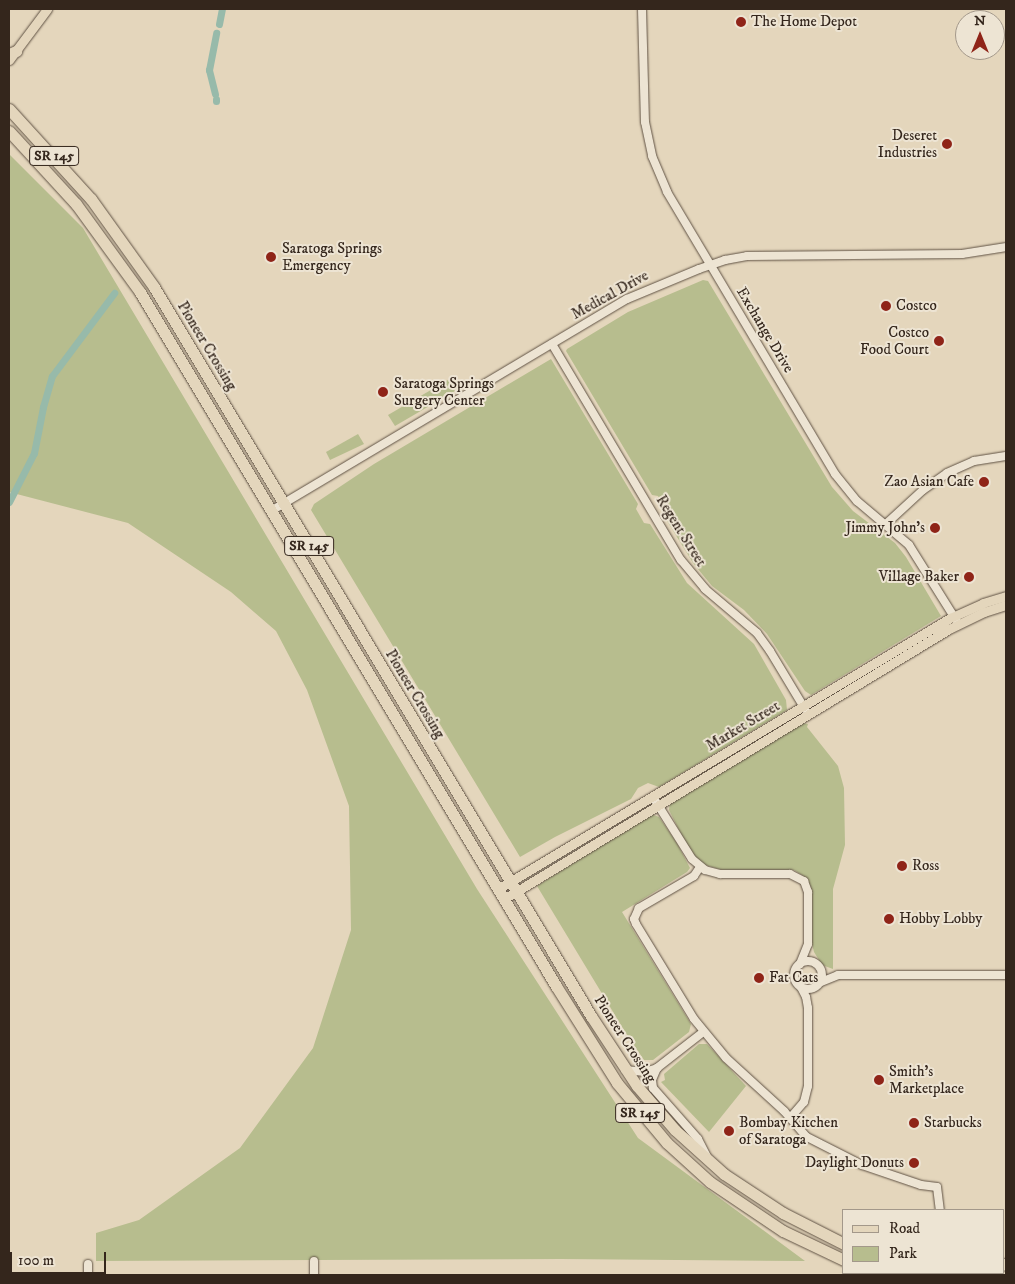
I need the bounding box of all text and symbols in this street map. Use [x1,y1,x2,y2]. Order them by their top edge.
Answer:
north arrow [955,10,1005,60]
text: N [974,12,986,30]
place label: The Home Depot [751,13,857,31]
marker: The Home Depot [735,16,747,28]
place label: Deseret Industries [878,126,937,161]
marker: Deseret Industries [941,138,953,150]
road number: SR 145 [29,144,79,168]
place label: Saratoga Springs Emergency [282,239,382,274]
marker: Saratoga Springs Emergency [264,250,278,264]
street label: Medical Drive [568,267,652,323]
street label: Exchange Drive [732,284,798,376]
place label: Costco [896,297,937,315]
street label: Pioneer Crossing [173,298,241,394]
marker: Costco [880,300,892,312]
place label: Costco Food Court [860,323,929,358]
marker: Costco Food Court [933,335,945,347]
place label: Saratoga Springs Surgery Center [394,374,494,409]
marker: Saratoga Springs Surgery Center [376,385,390,399]
place label: Zao Asian Cafe [884,473,974,491]
marker: Zao Asian Cafe [978,476,990,488]
street label: Regent Street [652,492,710,570]
place label: Jimmy John's [846,519,925,537]
marker: Jimmy John's [929,522,941,534]
road number: SR 145 [284,534,334,558]
place label: Village Baker [879,568,959,586]
marker: Village Baker [963,571,975,583]
street label: Pioneer Crossing [381,646,449,742]
street label: Market Street [703,697,783,755]
place label: Ross [912,857,939,875]
marker: Ross [896,860,908,872]
place label: Hobby Lobby [899,910,982,928]
marker: Hobby Lobby [883,913,895,925]
place label: Fat Cats [769,969,818,987]
marker: Fat Cats [753,972,765,984]
street label: Pioneer Crossing [590,992,660,1086]
place label: Smith's Marketplace [889,1062,964,1097]
marker: Smith's Marketplace [873,1074,885,1086]
road number: SR 145 [615,1102,665,1124]
place label: Bombay Kitchen of Saratoga [739,1113,838,1148]
place label: Starbucks [924,1114,982,1132]
marker: Starbucks [908,1117,920,1129]
marker: Bombay Kitchen of Saratoga [723,1125,735,1137]
place label: Daylight Donuts [805,1154,904,1172]
marker: Daylight Donuts [908,1157,920,1169]
legend [842,1209,1005,1274]
text: Road [889,1219,920,1238]
scale bar [12,1242,109,1274]
text: Park [889,1244,917,1263]
text: 100 m [18,1251,54,1270]

